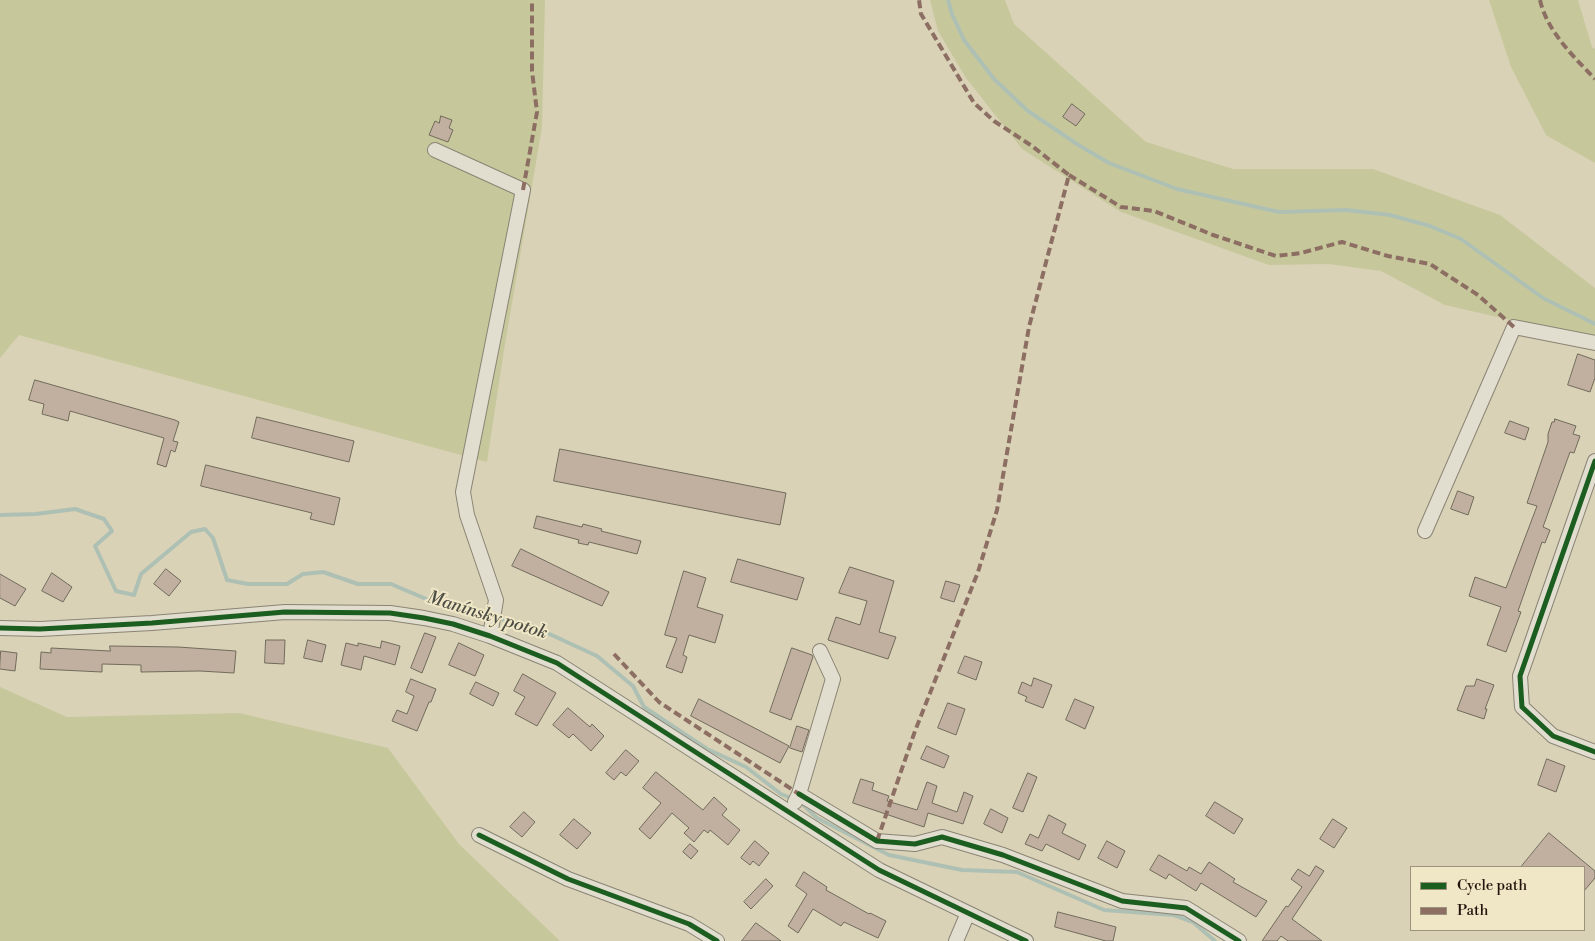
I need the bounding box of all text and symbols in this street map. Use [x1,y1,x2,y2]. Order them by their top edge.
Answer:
water label: Manínsky potok [424,587,550,645]
legend [1410,866,1585,931]
text: Cycle path [1457,876,1527,895]
text: Path [1457,901,1489,920]

